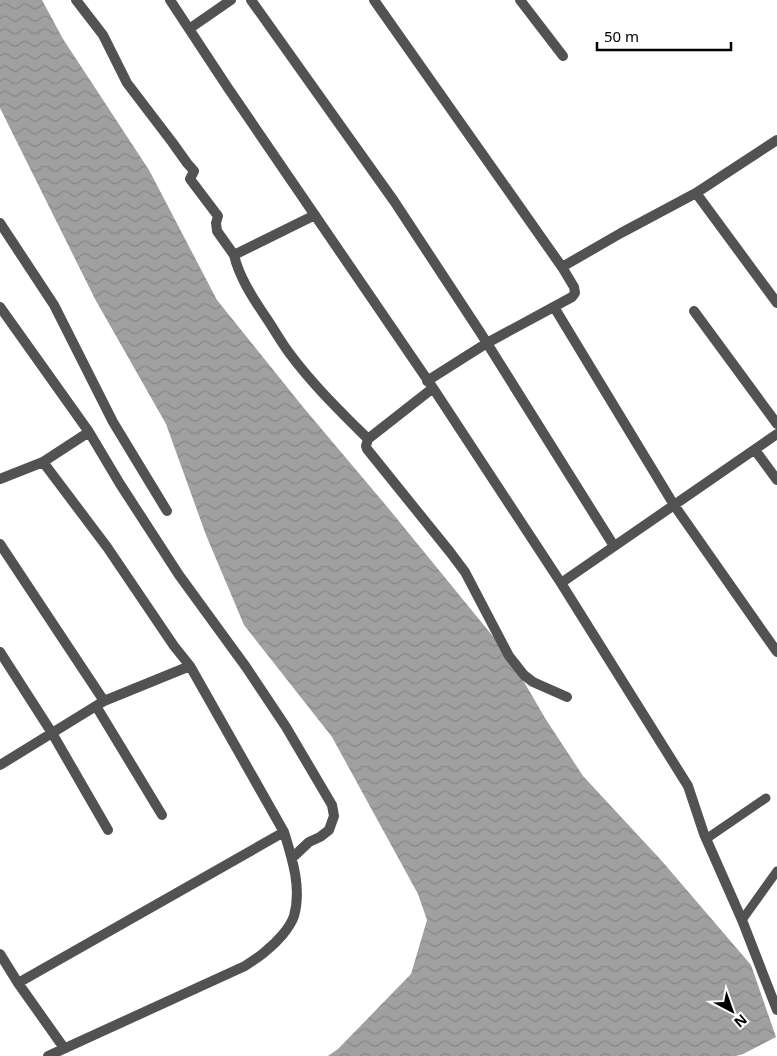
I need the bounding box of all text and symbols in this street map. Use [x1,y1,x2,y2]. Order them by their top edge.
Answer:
scale bar [597,20,731,52]
text: 50 m [604,26,639,46]
north arrow [707,986,757,1036]
text: N [730,1010,751,1032]

